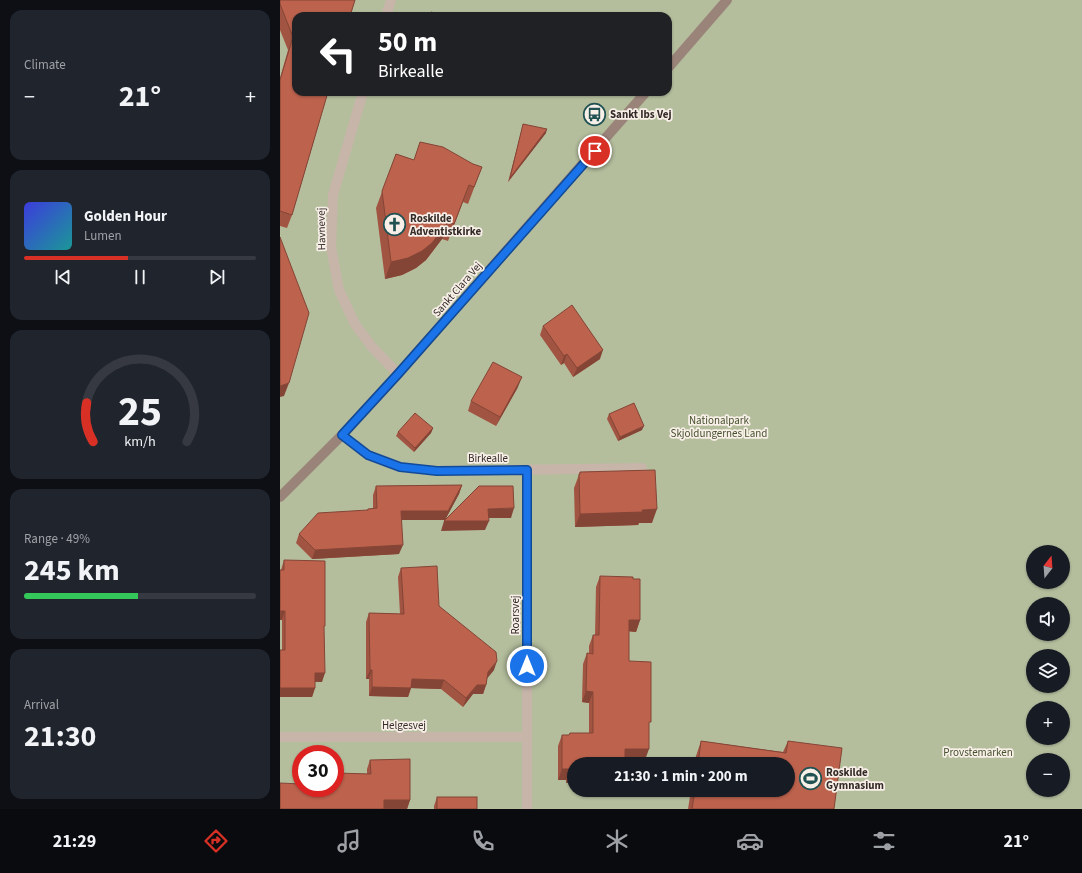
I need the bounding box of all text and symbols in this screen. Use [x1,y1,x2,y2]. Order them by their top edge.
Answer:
text: 50 m [378,22,437,62]
icon: left [312,28,364,80]
text: Climate [24,56,66,74]
text: Birkealle [378,59,444,84]
text: 21° [119,75,161,118]
text: − [24,81,35,113]
text: + [245,81,256,113]
bus stop icon: Sankt Ibs Vej [581,101,607,127]
place label: Sankt Ibs Vej [610,107,672,122]
pin [578,134,612,168]
icon: arrive [584,140,606,162]
text: Golden Hour [84,206,167,227]
street label: Havnevej [314,208,329,250]
church icon: Roskilde Adventistkirke [382,211,408,237]
place label: Roskilde Adventistkirke [409,211,482,239]
text: Lumen [84,227,122,245]
street label: Sankt Clara Vej [429,259,485,320]
icon: previous [52,266,74,288]
icon: pause [129,266,151,288]
icon: next [206,266,228,288]
text: 25 [118,382,162,442]
park label: Nationalpark Skjoldungernes Land [671,413,767,441]
text: km/h [124,431,156,452]
street label: Birkealle [468,451,509,466]
text: Range · 49% [24,530,90,548]
north arrow [1026,545,1070,589]
map controls [1026,545,1070,797]
text: 245 km [24,549,120,592]
street label: Roarsvej [508,595,523,635]
button: sound [1026,597,1070,641]
position arrow [506,645,548,687]
button: layers [1026,649,1070,693]
text: Arrival [24,696,59,714]
button: + [1026,701,1070,745]
text: 21:30 [24,715,96,758]
street label: Helgesvej [382,718,426,733]
speed limit sign: 30 [292,745,344,797]
park label: Provstemarken [943,745,1013,760]
button: − [1026,753,1070,797]
sports icon: Roskilde Gymnasium [798,765,824,791]
place label: Roskilde Gymnasium [826,765,884,793]
text: 21:30 · 1 min · 200 m [614,766,748,787]
icon: directions [202,827,230,855]
icon: music [335,827,363,855]
icon: phone [469,827,497,855]
icon: climate [603,827,631,855]
icon: car [736,827,764,855]
icon: filters [870,827,898,855]
text: 21:29 [53,829,96,854]
text: 21° [1004,829,1029,854]

